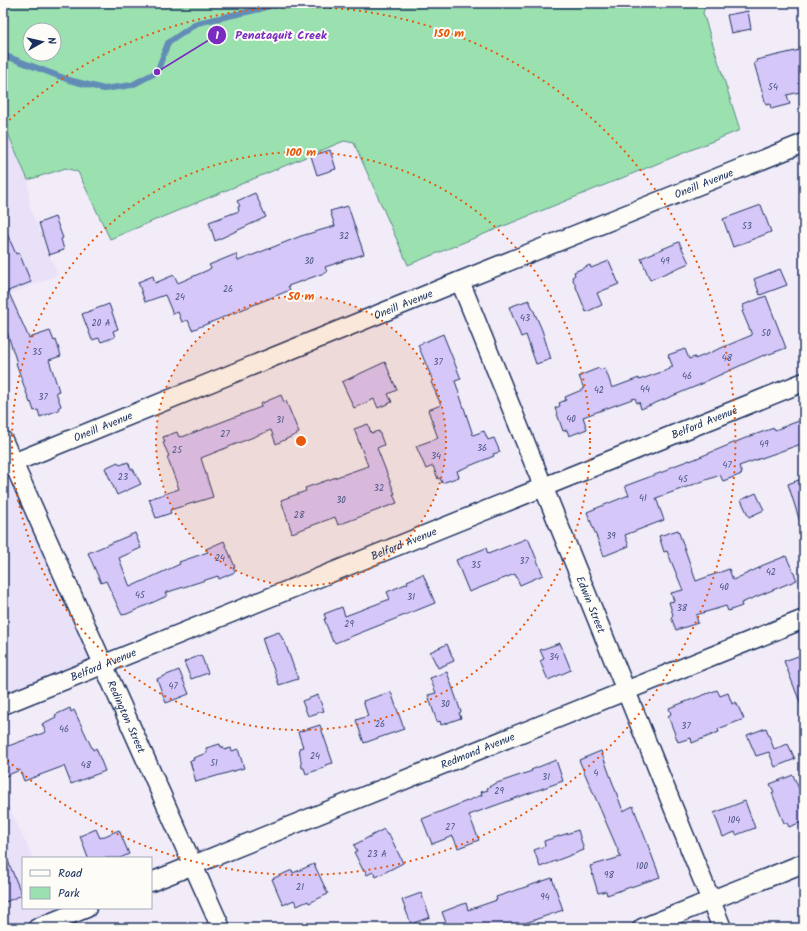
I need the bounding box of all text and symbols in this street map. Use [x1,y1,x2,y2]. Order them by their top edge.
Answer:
north arrow [22,22,62,62]
callout: Penataquit Creek [207,23,334,47]
text: 150 m [434,24,464,43]
text: 1 [215,26,219,45]
text: Penataquit Creek [235,26,328,45]
text: N [42,36,60,45]
house number: 54 [768,80,778,95]
text: 100 m [286,143,316,162]
street label: Oneill Avenue [672,164,736,204]
house number: 53 [742,219,752,234]
house number: 32 [339,229,349,244]
house number: 30 [304,254,314,269]
house number: 49 [660,254,670,269]
house number: 26 [223,282,233,297]
street label: Oneill Avenue [371,285,436,325]
text: 50 m [287,287,315,306]
house number: 24 [175,290,185,305]
house number: 43 [520,311,530,326]
house number: 20 A [92,316,111,331]
house number: 50 [761,326,771,341]
house number: 35 [32,345,43,360]
house number: 48 [722,351,733,366]
house number: 37 [433,355,443,370]
house number: 46 [682,369,692,384]
house number: 44 [640,382,650,397]
house number: 42 [594,383,604,398]
house number: 37 [38,390,48,405]
street label: Belford Avenue [669,402,740,445]
street label: Oneill Avenue [71,407,136,447]
house number: 40 [566,412,576,427]
house number: 31 [276,413,284,428]
house number: 27 [220,427,231,442]
centre of rings [294,434,308,448]
house number: 49 [759,437,769,452]
house number: 36 [477,441,487,456]
house number: 25 [172,443,183,458]
house number: 34 [431,449,441,464]
house number: 47 [722,458,732,473]
house number: 23 [118,470,128,485]
house number: 45 [678,472,689,487]
house number: 32 [374,481,384,496]
house number: 41 [639,491,647,506]
house number: 30 [336,493,346,508]
house number: 28 [294,508,305,523]
street label: Belford Avenue [368,523,440,566]
house number: 39 [606,529,616,544]
house number: 24 [215,551,225,566]
house number: 37 [519,554,529,569]
house number: 35 [471,558,482,573]
house number: 42 [766,565,776,580]
street label: Edwin Street [570,574,610,637]
house number: 40 [719,580,729,595]
house number: 45 [135,588,146,603]
house number: 31 [407,590,415,605]
house number: 38 [677,601,688,616]
house number: 29 [344,617,354,632]
street label: Belford Avenue [68,644,139,687]
house number: 34 [549,650,559,665]
street label: Redington Street [102,678,150,757]
house number: 47 [168,679,178,694]
house number: 30 [440,697,450,712]
house number: 26 [375,717,385,732]
house number: 37 [681,719,691,734]
house number: 46 [59,722,69,737]
street label: Redmond Avenue [438,728,518,775]
house number: 24 [310,749,320,764]
house number: 51 [210,756,218,771]
house number: 48 [81,758,92,773]
house number: 4 [594,766,599,781]
house number: 31 [542,770,550,785]
house number: 29 [494,784,504,799]
house number: 104 [728,813,740,828]
house number: 27 [445,820,456,835]
house number: 23 A [367,847,387,862]
legend [22,857,152,909]
house number: 100 [636,859,648,874]
text: Road [58,864,83,883]
house number: 98 [604,868,614,883]
house number: 21 [296,880,304,895]
text: Park [58,884,80,903]
house number: 94 [540,890,550,905]

